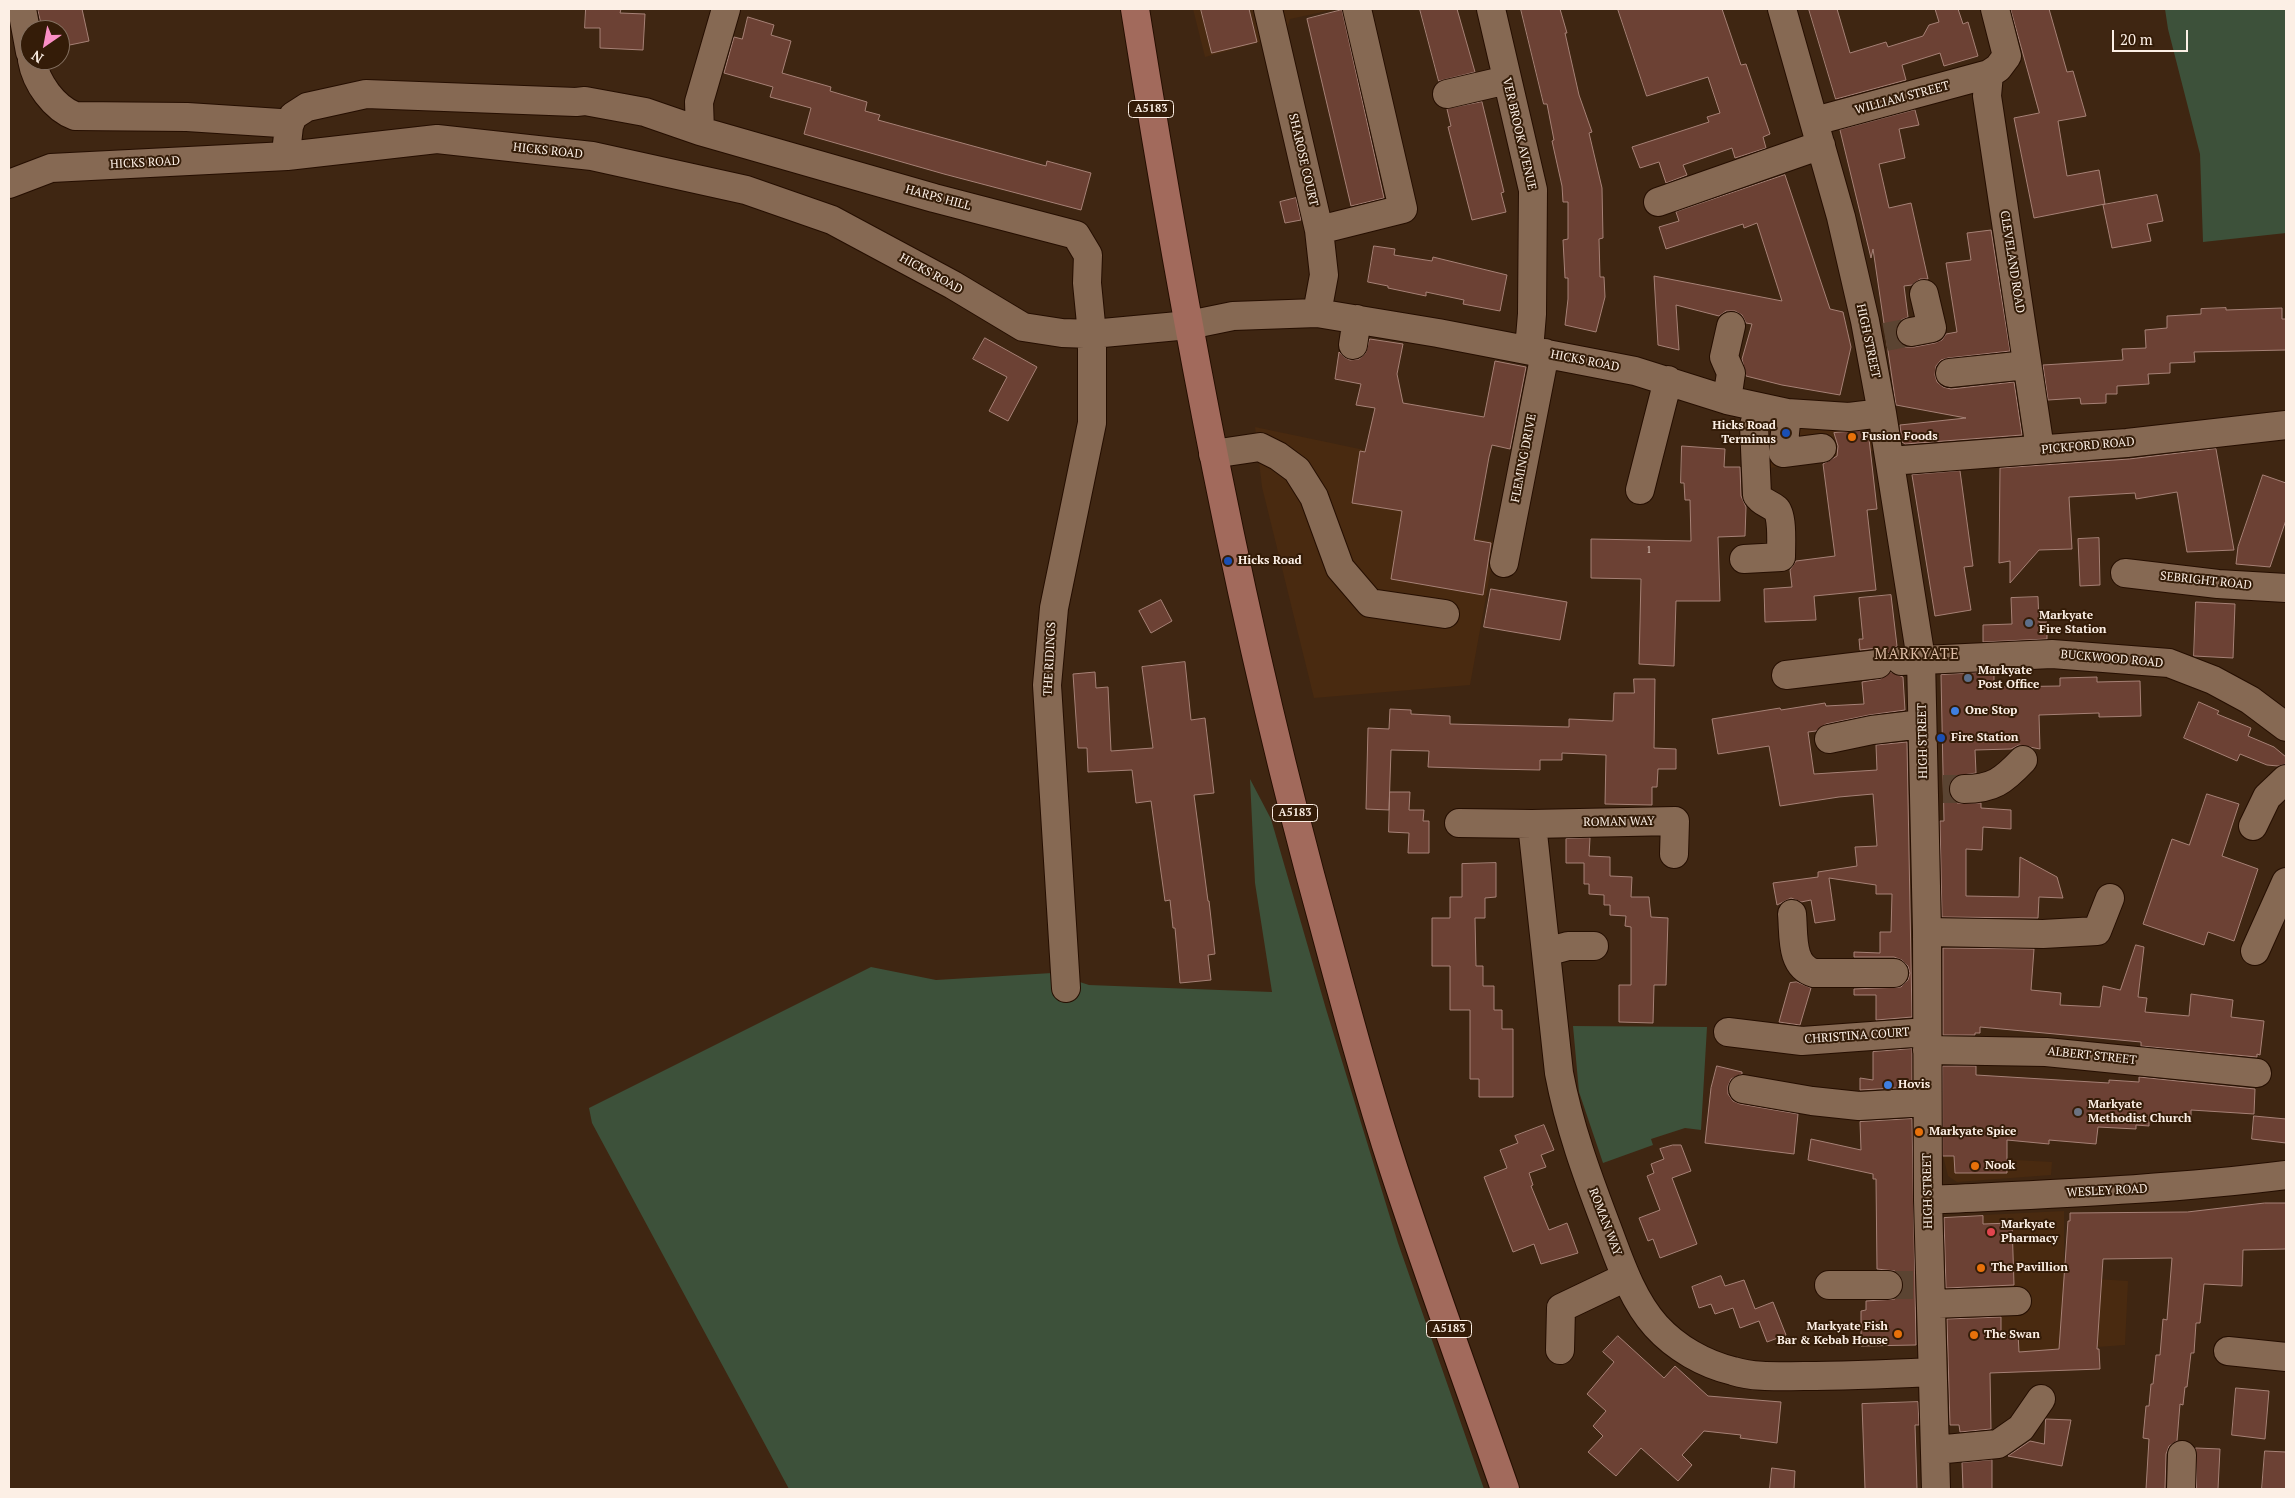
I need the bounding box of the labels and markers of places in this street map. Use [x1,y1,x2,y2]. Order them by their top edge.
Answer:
place label: Hicks Road Terminus [1712,419,1776,447]
marker: Hicks Road Terminus [1780,427,1792,439]
place label: Fusion Foods [1862,430,1938,444]
marker: Fusion Foods [1846,431,1858,443]
place label: Hicks Road [1238,554,1302,568]
marker: Hicks Road [1222,555,1234,567]
place label: Markyate Fire Station [2039,609,2107,637]
marker: Markyate Fire Station [2023,617,2035,629]
place label: Markyate Post Office [1978,664,2039,692]
marker: Markyate Post Office [1962,672,1974,684]
place label: One Stop [1965,704,2017,718]
marker: One Stop [1949,705,1961,717]
place label: Fire Station [1951,731,2019,745]
marker: Fire Station [1935,732,1947,744]
place label: Hovis [1898,1078,1930,1092]
marker: Hovis [1882,1079,1894,1091]
place label: Markyate Methodist Church [2088,1098,2191,1126]
marker: Markyate Methodist Church [2072,1106,2084,1118]
place label: Markyate Spice [1929,1125,2017,1139]
marker: Markyate Spice [1913,1126,1925,1138]
place label: Nook [1985,1159,2015,1173]
marker: Nook [1969,1160,1981,1172]
place label: Markyate Pharmacy [2001,1218,2058,1246]
marker: Markyate Pharmacy [1985,1226,1997,1238]
place label: The Pavillion [1991,1261,2068,1275]
marker: The Pavillion [1975,1262,1987,1274]
place label: Markyate Fish Bar & Kebab House [1777,1320,1888,1348]
marker: Markyate Fish Bar & Kebab House [1892,1328,1904,1340]
place label: The Swan [1984,1328,2040,1342]
marker: The Swan [1968,1329,1980,1341]

